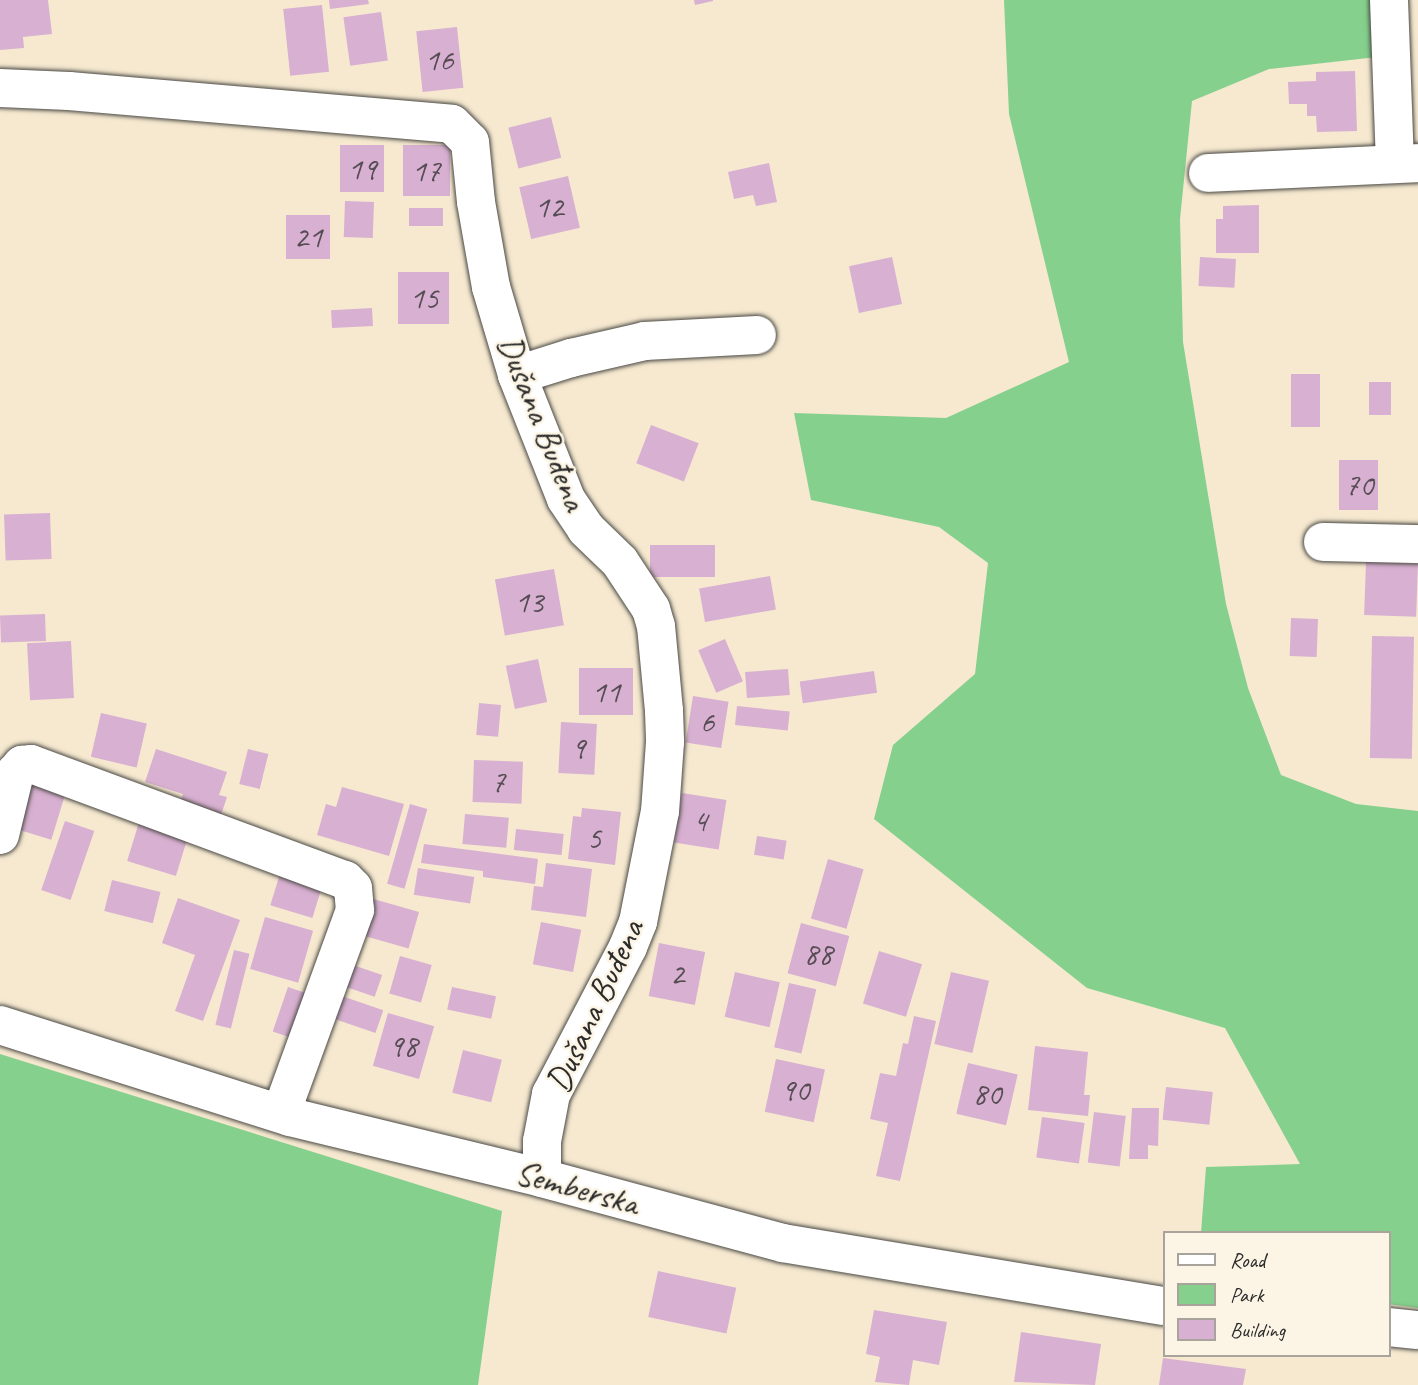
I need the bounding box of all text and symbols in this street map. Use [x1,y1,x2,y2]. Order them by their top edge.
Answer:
house number: 16 [425,41,453,79]
house number: 19 [348,150,376,188]
house number: 17 [412,152,440,190]
house number: 12 [535,188,563,226]
house number: 21 [294,218,322,256]
house number: 15 [410,279,438,317]
street label: Dušana Buđena [488,329,596,517]
house number: 70 [1345,466,1373,504]
house number: 13 [515,583,543,621]
house number: 11 [592,673,620,711]
house number: 6 [700,703,714,741]
house number: 9 [571,729,585,767]
house number: 7 [491,763,505,801]
house number: 4 [693,802,707,840]
house number: 5 [587,819,601,857]
street label: Dušana Buđena [537,913,653,1099]
house number: 88 [804,935,832,973]
house number: 2 [670,955,684,993]
house number: 98 [389,1027,417,1065]
house number: 90 [781,1071,809,1109]
house number: 80 [973,1075,1001,1113]
street label: Semberska [511,1151,643,1225]
legend [1162,1231,1390,1357]
text: Road [1230,1247,1265,1273]
text: Park [1230,1282,1263,1308]
text: Building [1230,1317,1285,1343]

